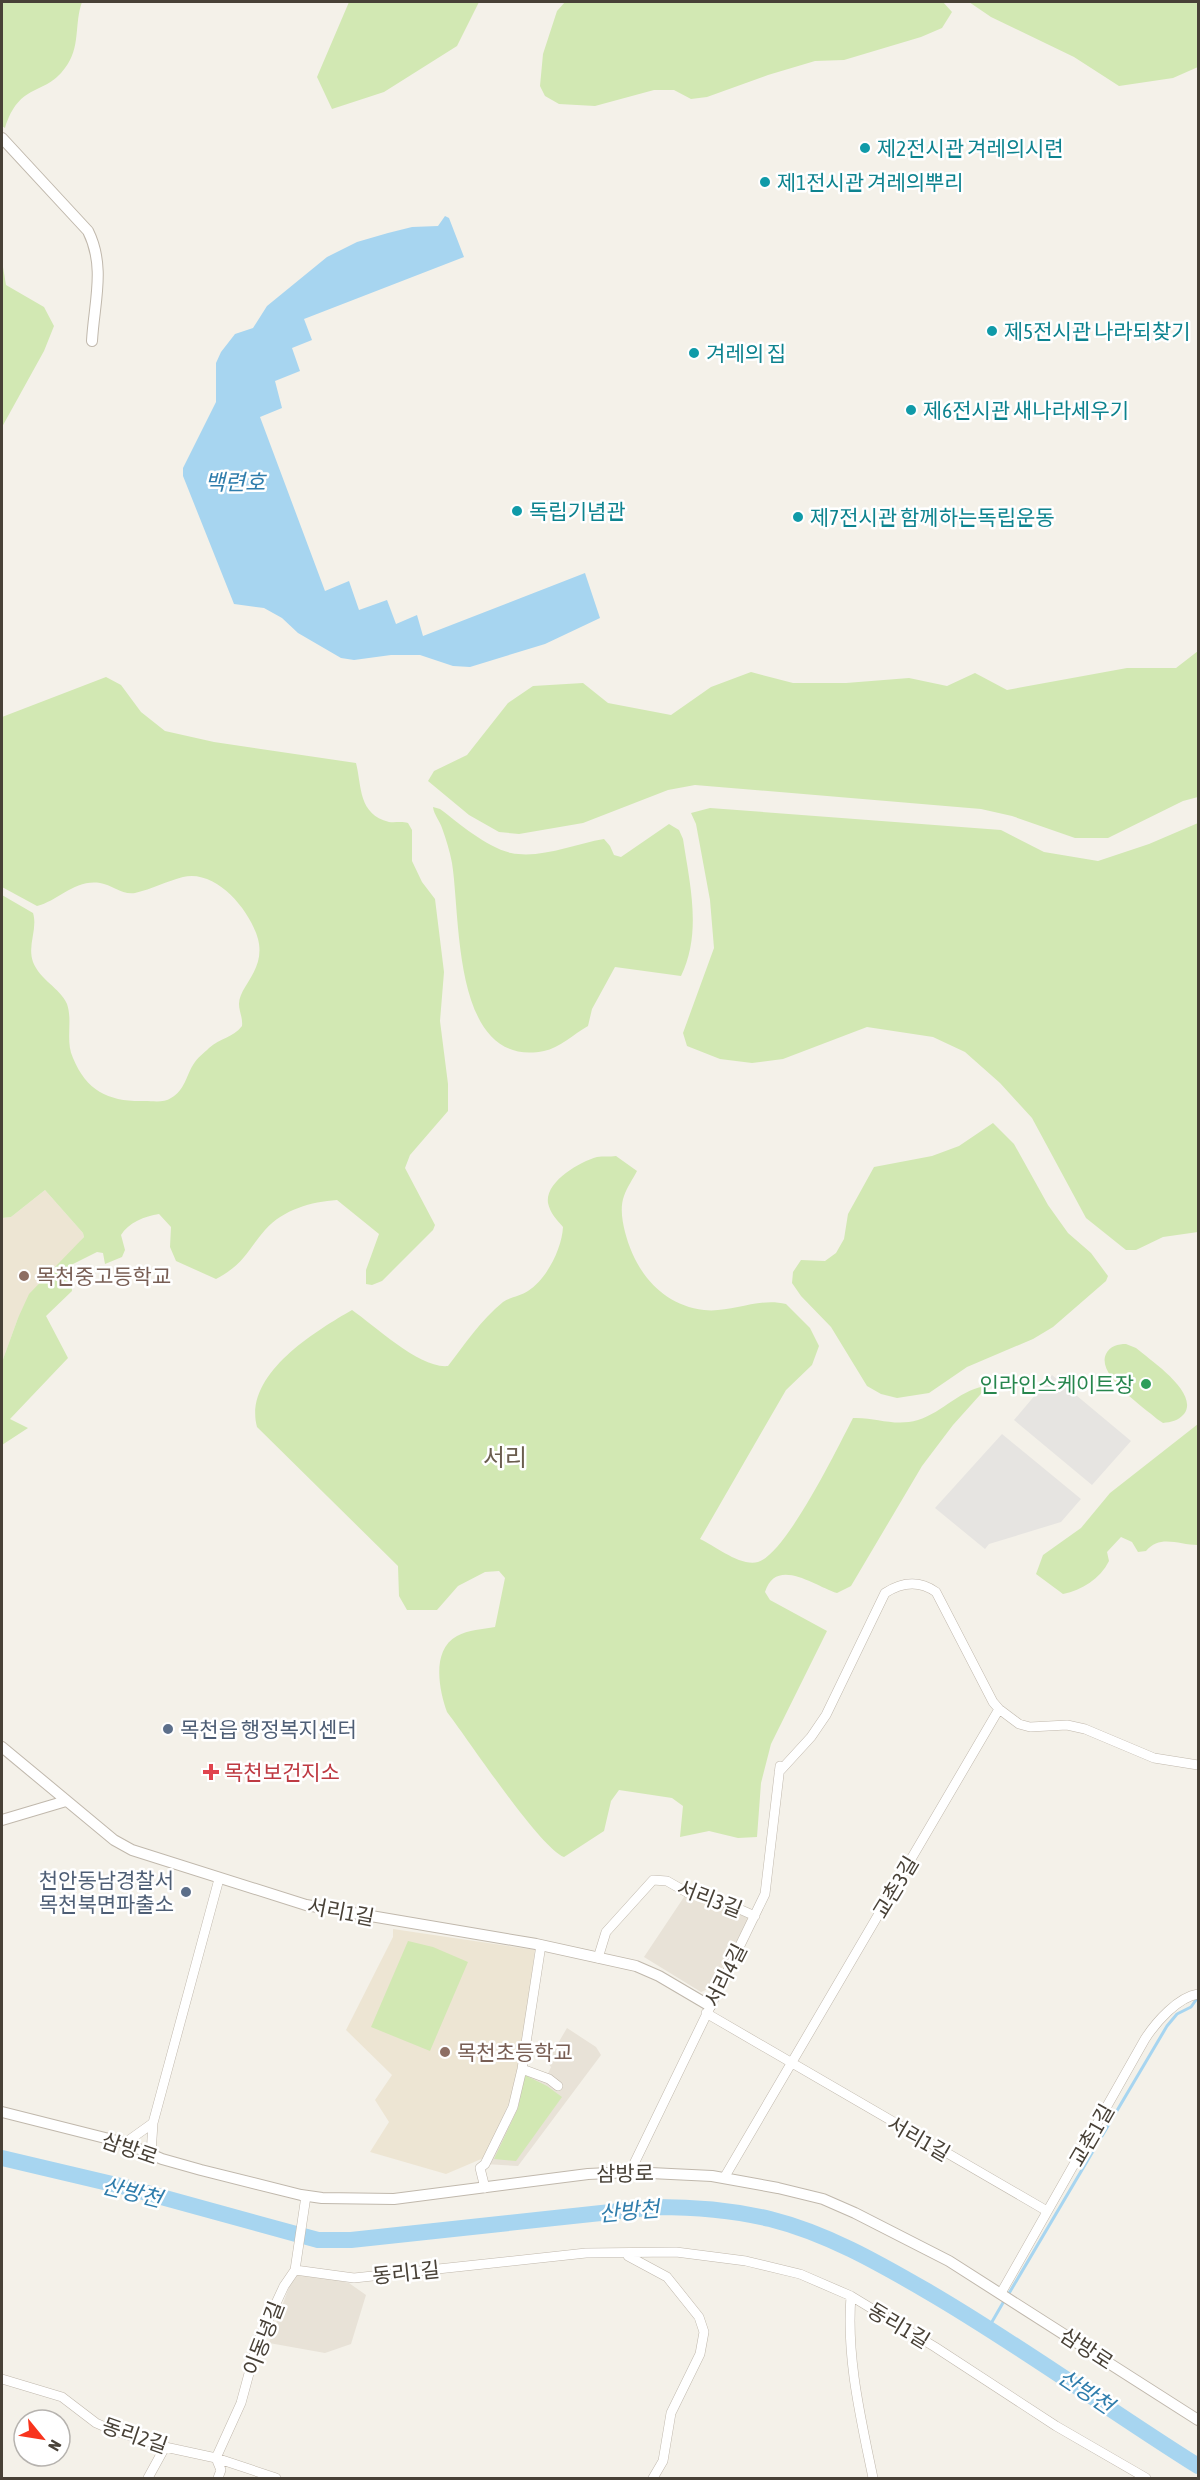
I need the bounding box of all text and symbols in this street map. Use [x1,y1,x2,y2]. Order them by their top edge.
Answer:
place label: 제2전시관 겨레의시련 [877,136,1064,160]
marker: 제2전시관 겨레의시련 [858,141,872,155]
place label: 제1전시관 겨레의뿌리 [777,170,964,194]
marker: 제1전시관 겨레의뿌리 [758,175,772,189]
place label: 제5전시관 나라되찾기 [1004,319,1191,343]
marker: 제5전시관 나라되찾기 [985,324,999,338]
place label: 겨레의 집 [706,341,786,365]
marker: 겨레의 집 [687,346,701,360]
place label: 제6전시관 새나라세우기 [923,398,1129,422]
marker: 제6전시관 새나라세우기 [904,403,918,417]
water label: 백련호 [205,469,267,495]
place label: 독립기념관 [529,499,626,523]
marker: 독립기념관 [510,504,524,518]
place label: 제7전시관 함께하는독립운동 [810,505,1055,529]
marker: 제7전시관 함께하는독립운동 [791,510,805,524]
place label: 목천중고등학교 [36,1264,171,1288]
marker: 목천중고등학교 [17,1269,31,1283]
place label: 인라인스케이트장 [979,1372,1134,1396]
marker: 인라인스케이트장 [1139,1377,1153,1391]
district label: 서리 [483,1444,527,1471]
place label: 목천읍 행정복지센터 [180,1717,357,1741]
marker: 목천읍 행정복지센터 [161,1722,175,1736]
place label: 목천보건지소 [224,1760,340,1784]
marker: 목천보건지소 [202,1763,220,1781]
street label: 교촌3길 [867,1852,923,1922]
place label: 천안동남경찰서 목천북면파출소 [39,1868,174,1916]
street label: 서리3길 [674,1875,746,1921]
marker: 천안동남경찰서 목천북면파출소 [179,1885,193,1899]
street label: 서리1길 [305,1893,377,1929]
street label: 서리4길 [699,1939,751,2011]
place label: 목천초등학교 [457,2040,573,2064]
marker: 목천초등학교 [438,2045,452,2059]
street label: 교촌1길 [1064,2100,1118,2170]
street label: 서리1길 [884,2111,954,2165]
street label: 삼방로 [99,2127,161,2169]
street label: 삼방로 [596,2160,654,2186]
water label: 산방천 [99,2172,167,2213]
water label: 산방천 [598,2195,663,2227]
street label: 동리1길 [371,2257,441,2287]
street label: 동리1길 [864,2297,934,2353]
street label: 이동녕길 [238,2298,288,2378]
street label: 삼방로 [1056,2322,1118,2374]
water label: 산방천 [1054,2363,1121,2420]
north arrow [12,2408,72,2468]
street label: 동리2길 [99,2413,171,2457]
text: N [45,2437,65,2454]

